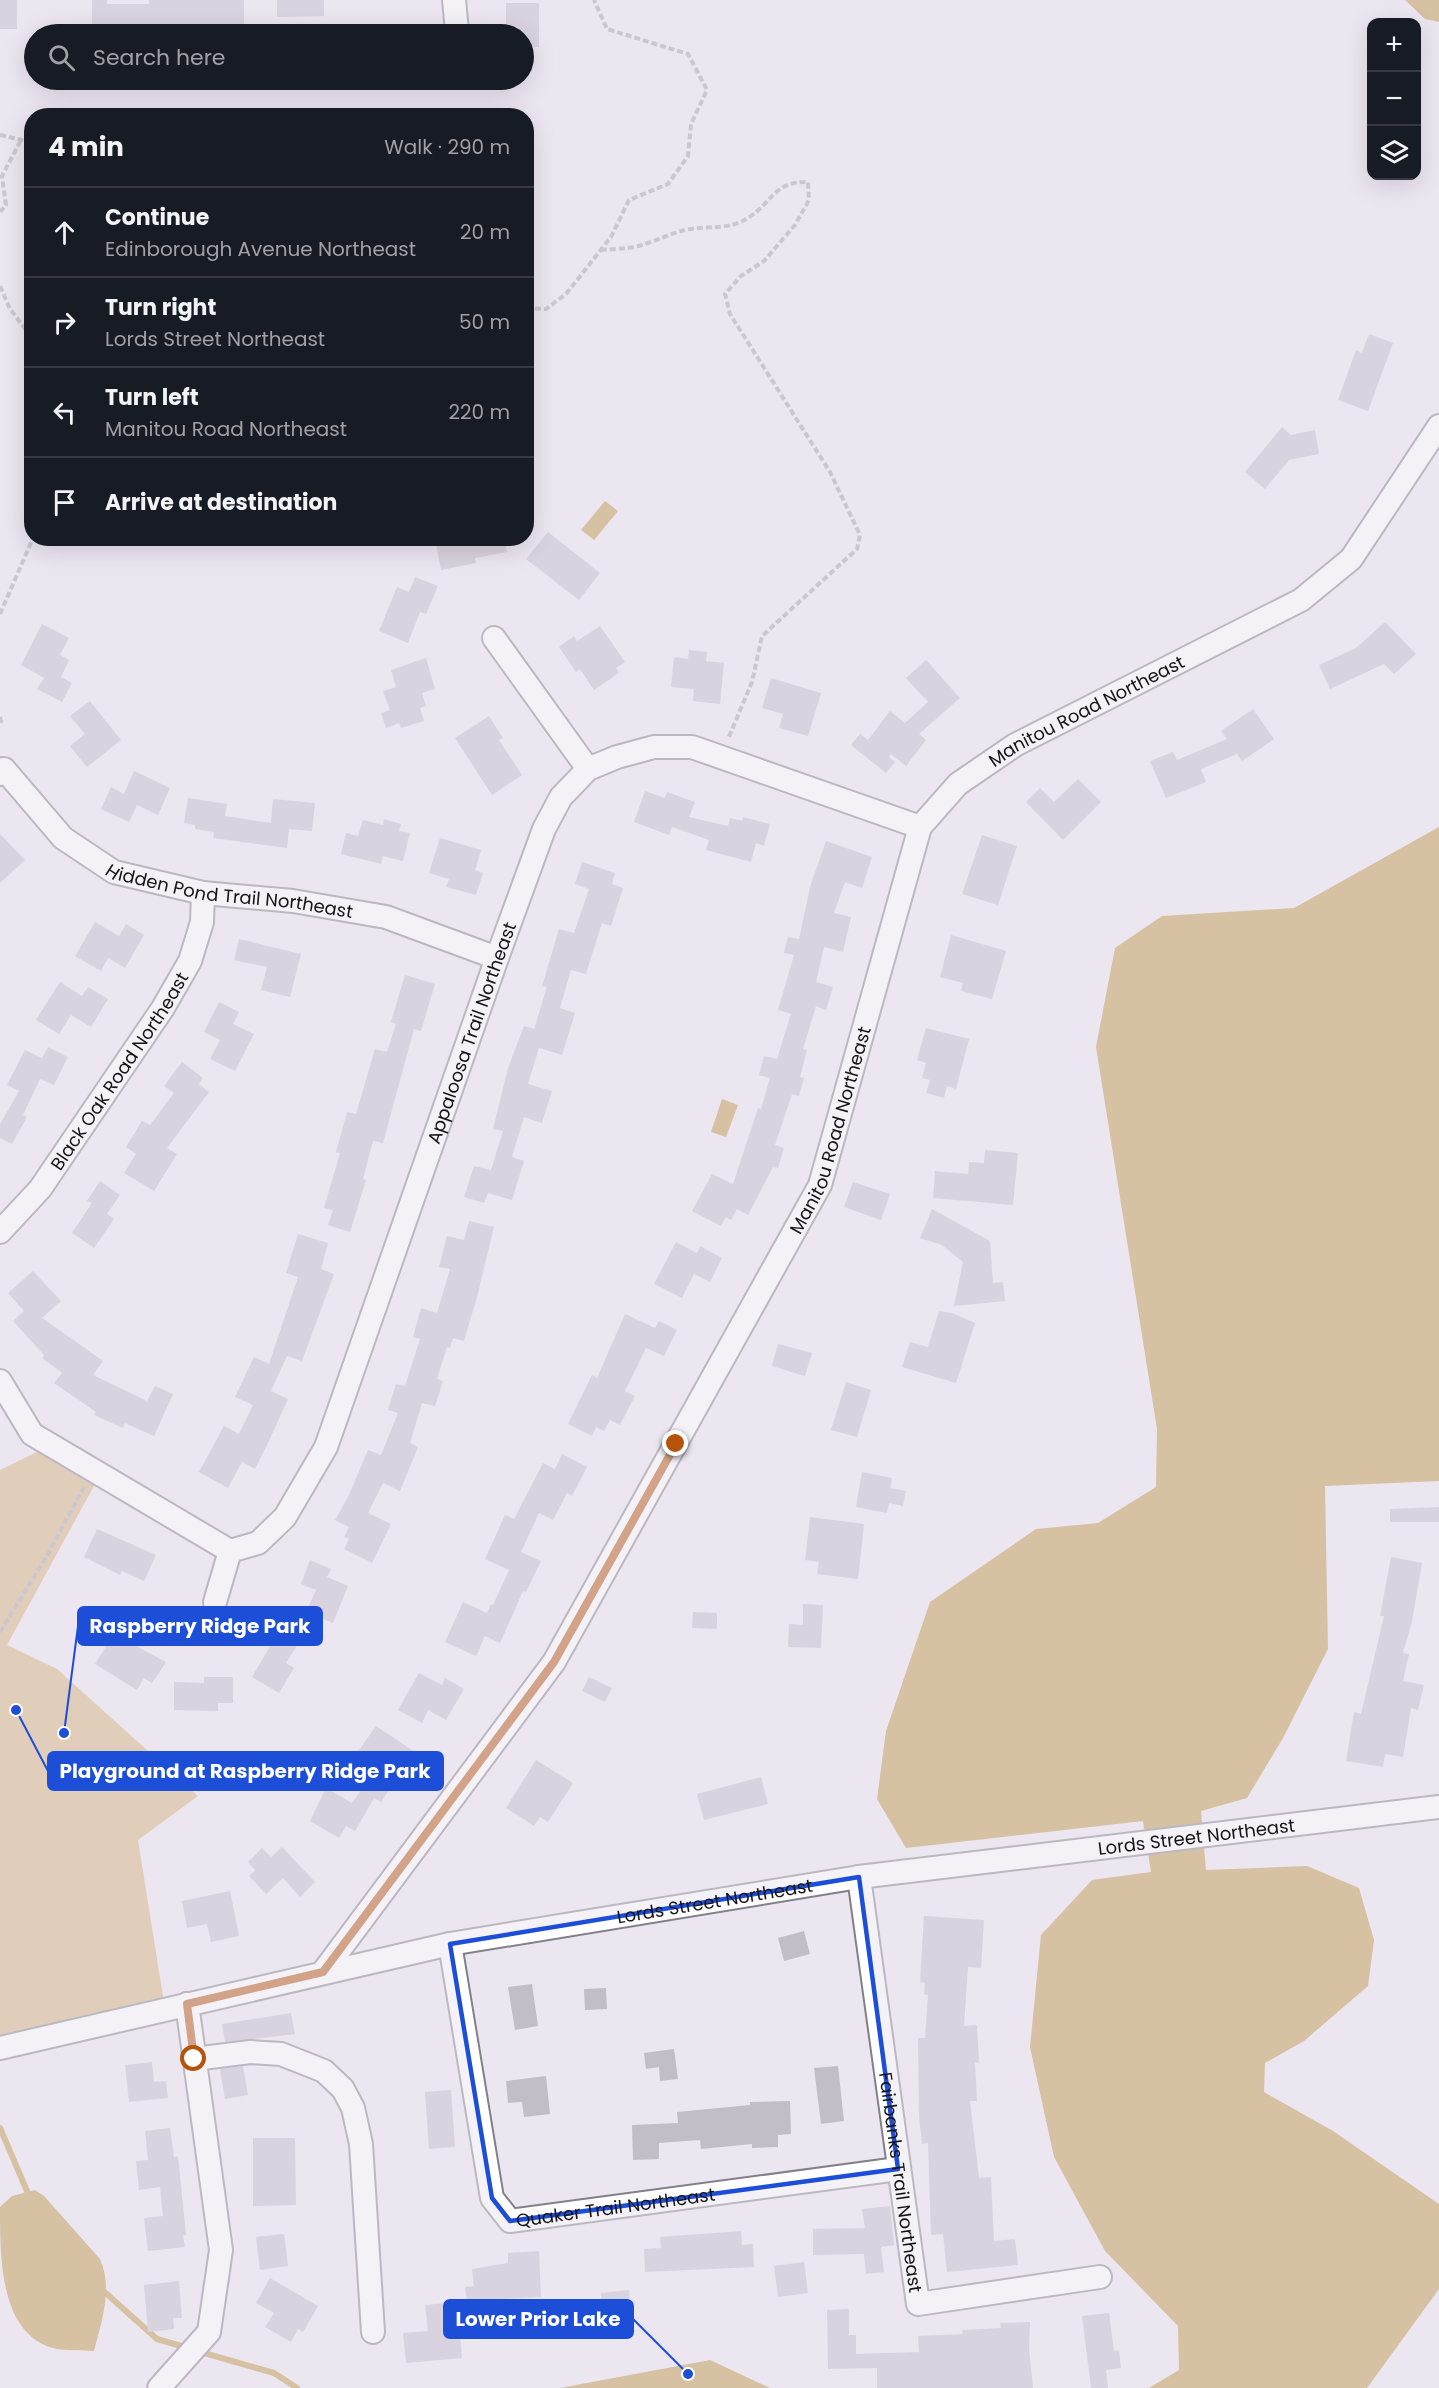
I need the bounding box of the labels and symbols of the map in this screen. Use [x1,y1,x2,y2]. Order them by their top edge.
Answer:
street label: Manitou Road Northeast [983,649,1188,772]
street label: Hidden Pond Trail Northeast [101,857,355,924]
street label: Appaloosa Trail Northeast [421,918,522,1147]
street label: Black Oak Road Northeast [44,967,194,1175]
street label: Manitou Road Northeast [783,1023,876,1238]
route end [662,1430,688,1456]
callout: Raspberry Ridge Park [78,1607,322,1645]
text: Raspberry Ridge Park [90,1612,311,1640]
callout: Playground at Raspberry Ridge Park [48,1752,443,1790]
text: Playground at Raspberry Ridge Park [59,1757,431,1785]
street label: Lords Street Northeast [1096,1812,1296,1861]
street label: Lords Street Northeast [615,1872,814,1929]
route start [180,2045,206,2071]
street label: Fairbanks Trail Northeast [874,2070,929,2294]
street label: Quaker Trail Northeast [514,2181,716,2233]
callout: Lower Prior Lake [444,2300,633,2338]
text: Lower Prior Lake [456,2305,621,2333]

